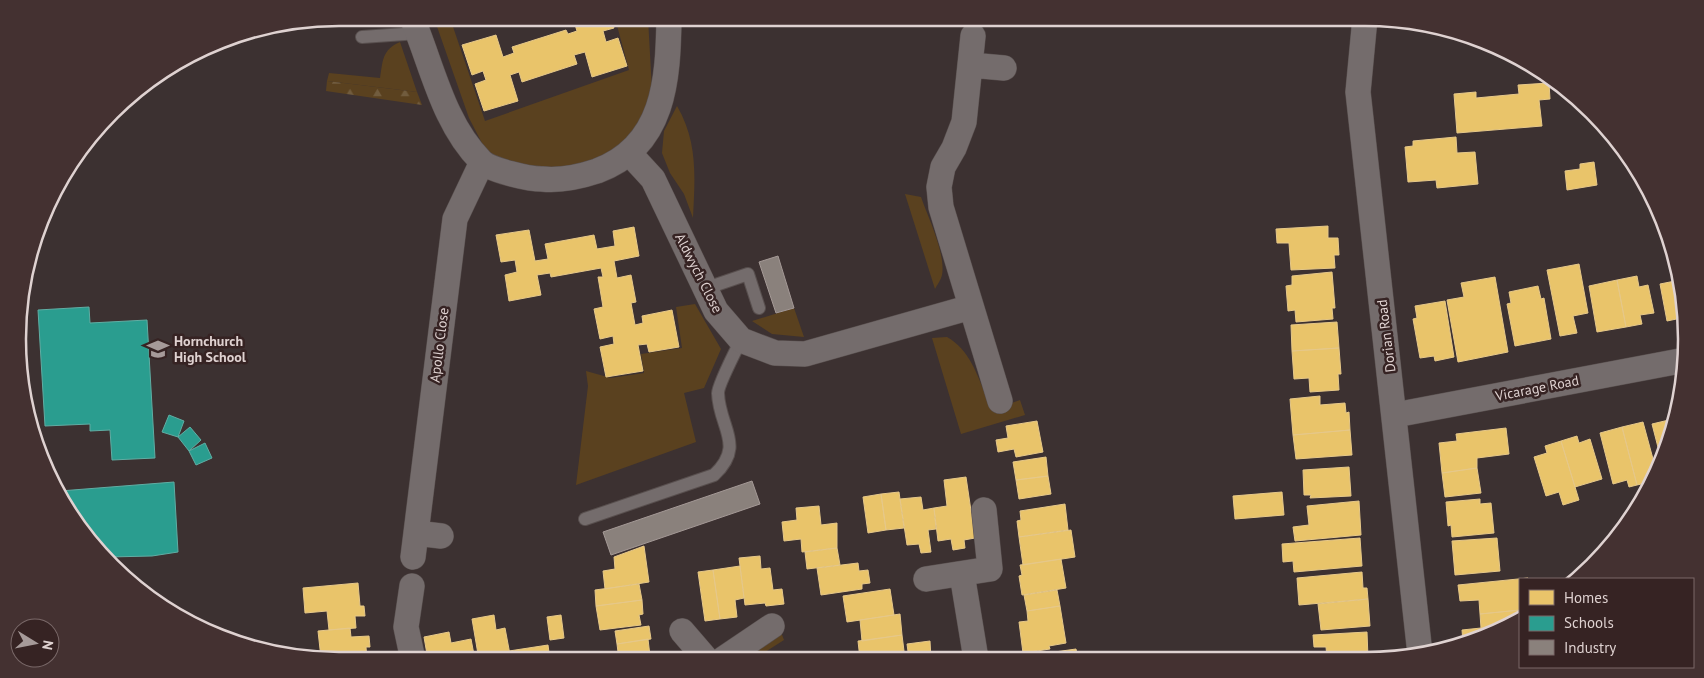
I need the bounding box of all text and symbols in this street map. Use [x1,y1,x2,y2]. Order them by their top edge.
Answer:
street label: Aldwych Close [671,230,727,316]
street label: Dorian Road [1373,299,1399,373]
street label: Apollo Close [425,307,453,383]
place label: Hornchurch High School [174,332,247,366]
school or university icon: Hornchurch High School [145,336,171,362]
street label: Vicarage Road [1493,371,1580,405]
legend [1519,578,1694,668]
text: Homes [1564,588,1608,607]
text: Schools [1564,613,1614,632]
north arrow [10,618,60,668]
text: Industry [1564,638,1616,657]
text: N [38,639,57,651]

